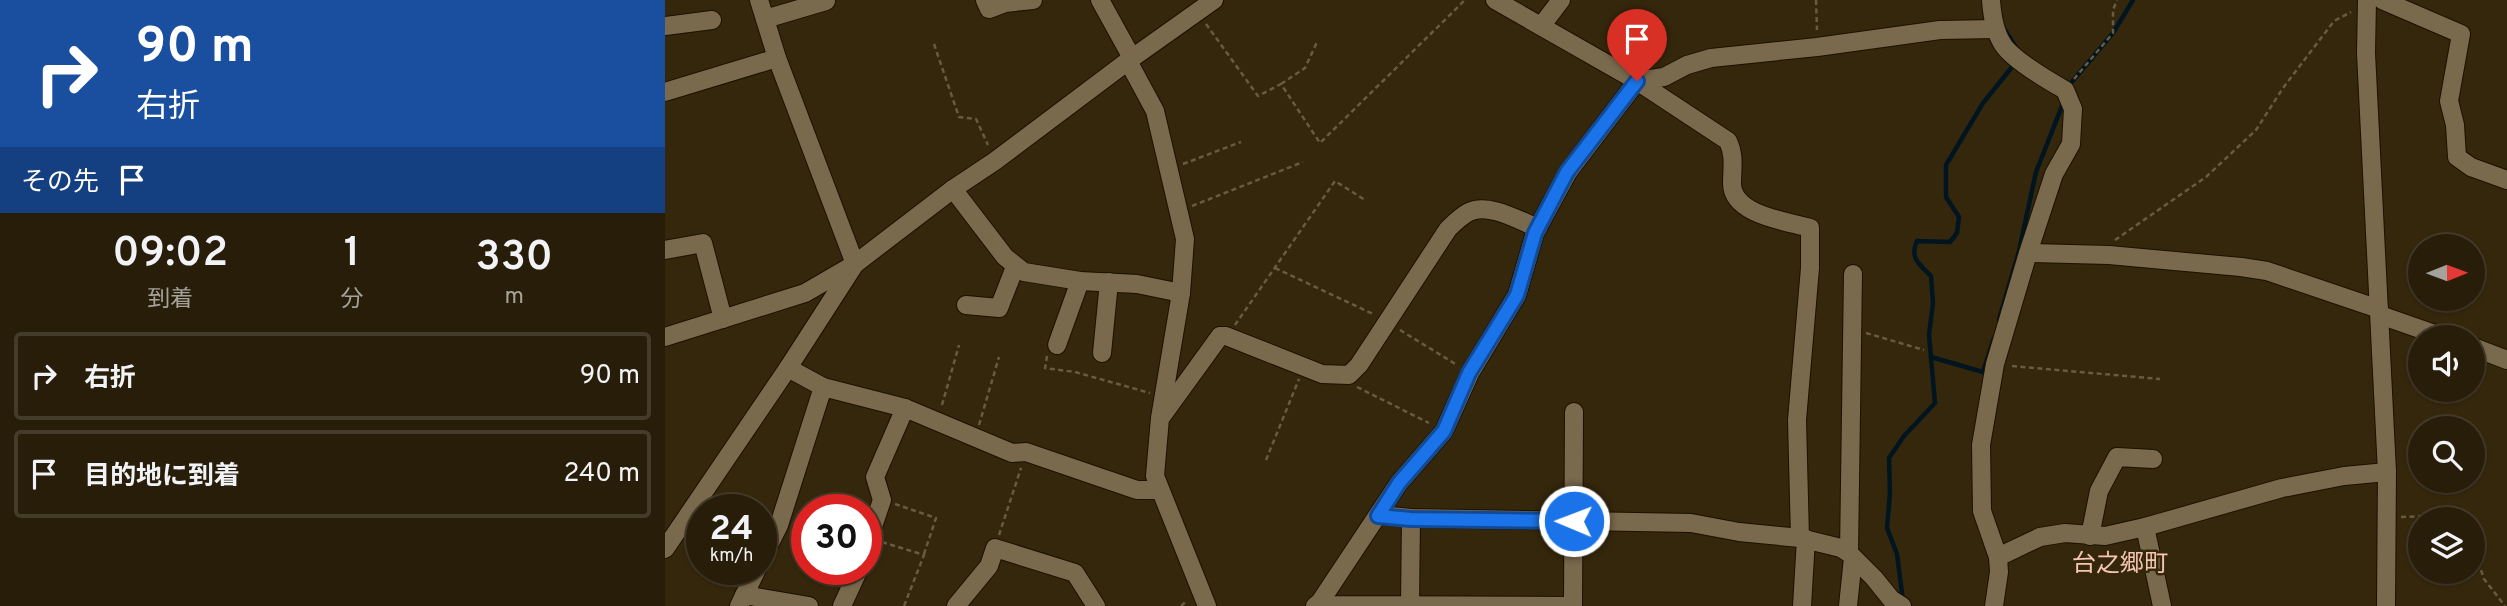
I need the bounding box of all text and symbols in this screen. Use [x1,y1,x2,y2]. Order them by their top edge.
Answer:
pin [1607,9,1667,81]
text: 90 m [136,18,254,80]
icon: arrive [1618,20,1656,58]
icon: right [21,28,112,119]
text: 右折 [136,88,200,128]
icon: arrive [113,161,151,199]
text: その先 [21,167,99,200]
text: 09:02 [112,228,228,281]
text: 1 [344,228,360,281]
text: 330 [476,232,553,285]
north arrow [2408,234,2485,312]
map controls [2408,234,2485,584]
text: m [504,283,524,312]
text: 到着 [147,286,193,315]
text: 分 [340,286,363,315]
button: sound [2408,325,2485,402]
icon: right [25,357,63,395]
text: 90 m [580,360,640,393]
text: 右折 [84,363,136,396]
button: search [2408,416,2485,493]
icon: arrive [25,455,63,493]
text: 240 m [563,458,640,491]
text: 目的地に到着 [84,461,240,494]
position arrow [1537,484,1611,558]
speed limit sign: 30 [791,494,882,585]
button: layers [2408,507,2485,584]
text: 24 [710,508,753,552]
text: km/h [710,545,753,568]
district label: 台之郷町 [2072,550,2168,580]

